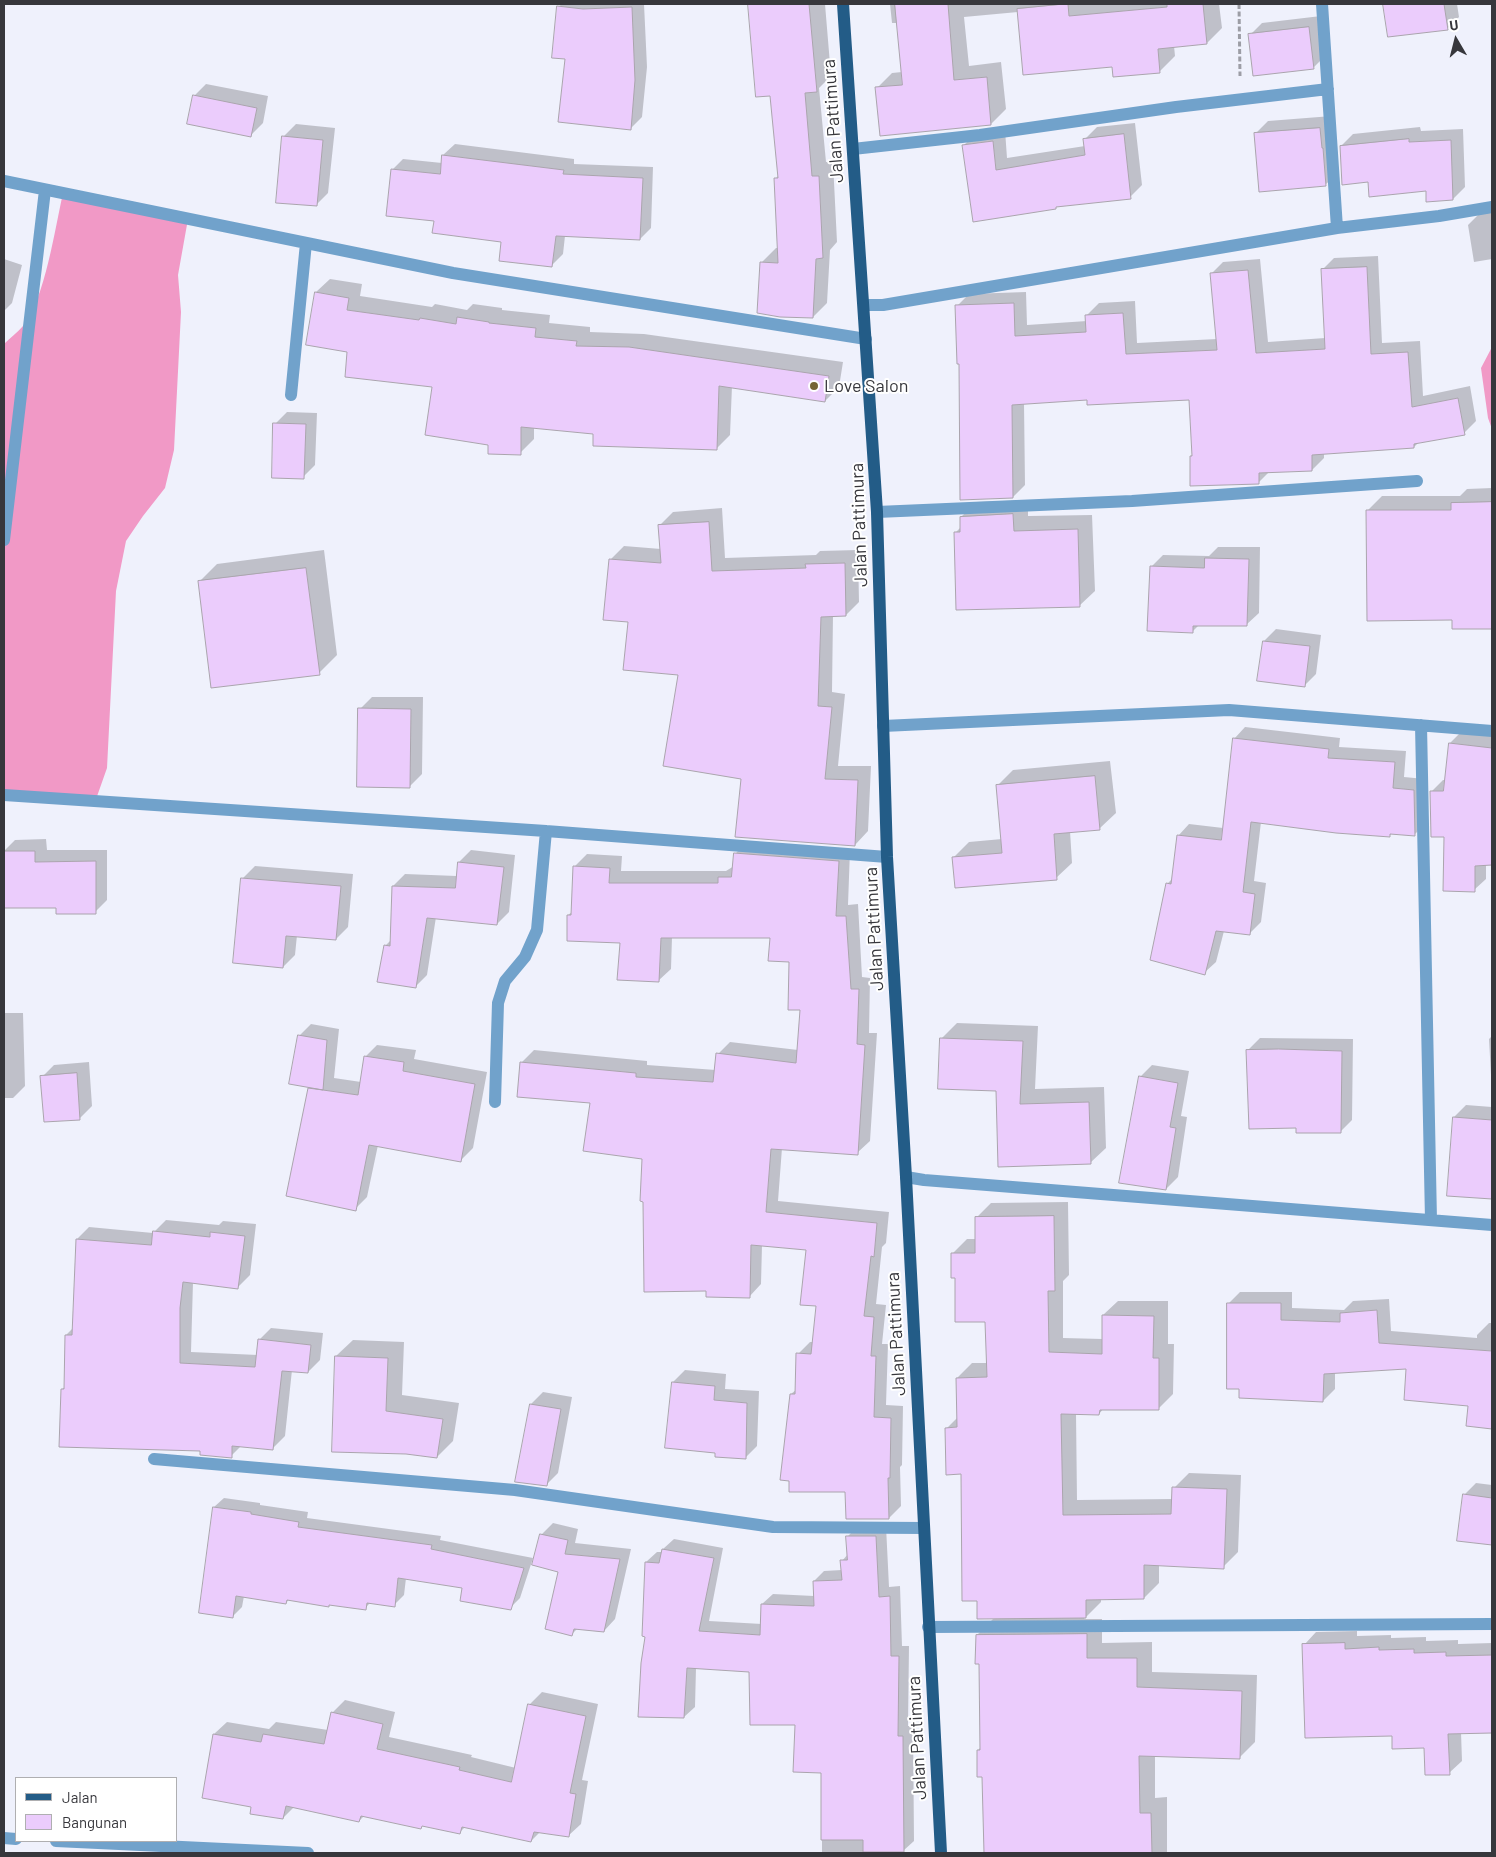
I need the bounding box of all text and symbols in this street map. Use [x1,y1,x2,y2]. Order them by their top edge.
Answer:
north arrow [1431,15,1481,65]
text: U [1448,16,1459,34]
street label: Jalan Pattimura [818,58,848,184]
place label: Love Salon [824,375,908,397]
marker: Love Salon [808,380,820,392]
street label: Jalan Pattimura [846,463,872,587]
street label: Jalan Pattimura [860,867,888,991]
street label: Jalan Pattimura [882,1272,910,1396]
street label: Jalan Pattimura [903,1676,931,1800]
legend [15,1777,178,1842]
text: Jalan [62,1788,98,1806]
text: Bangunan [62,1813,127,1831]

